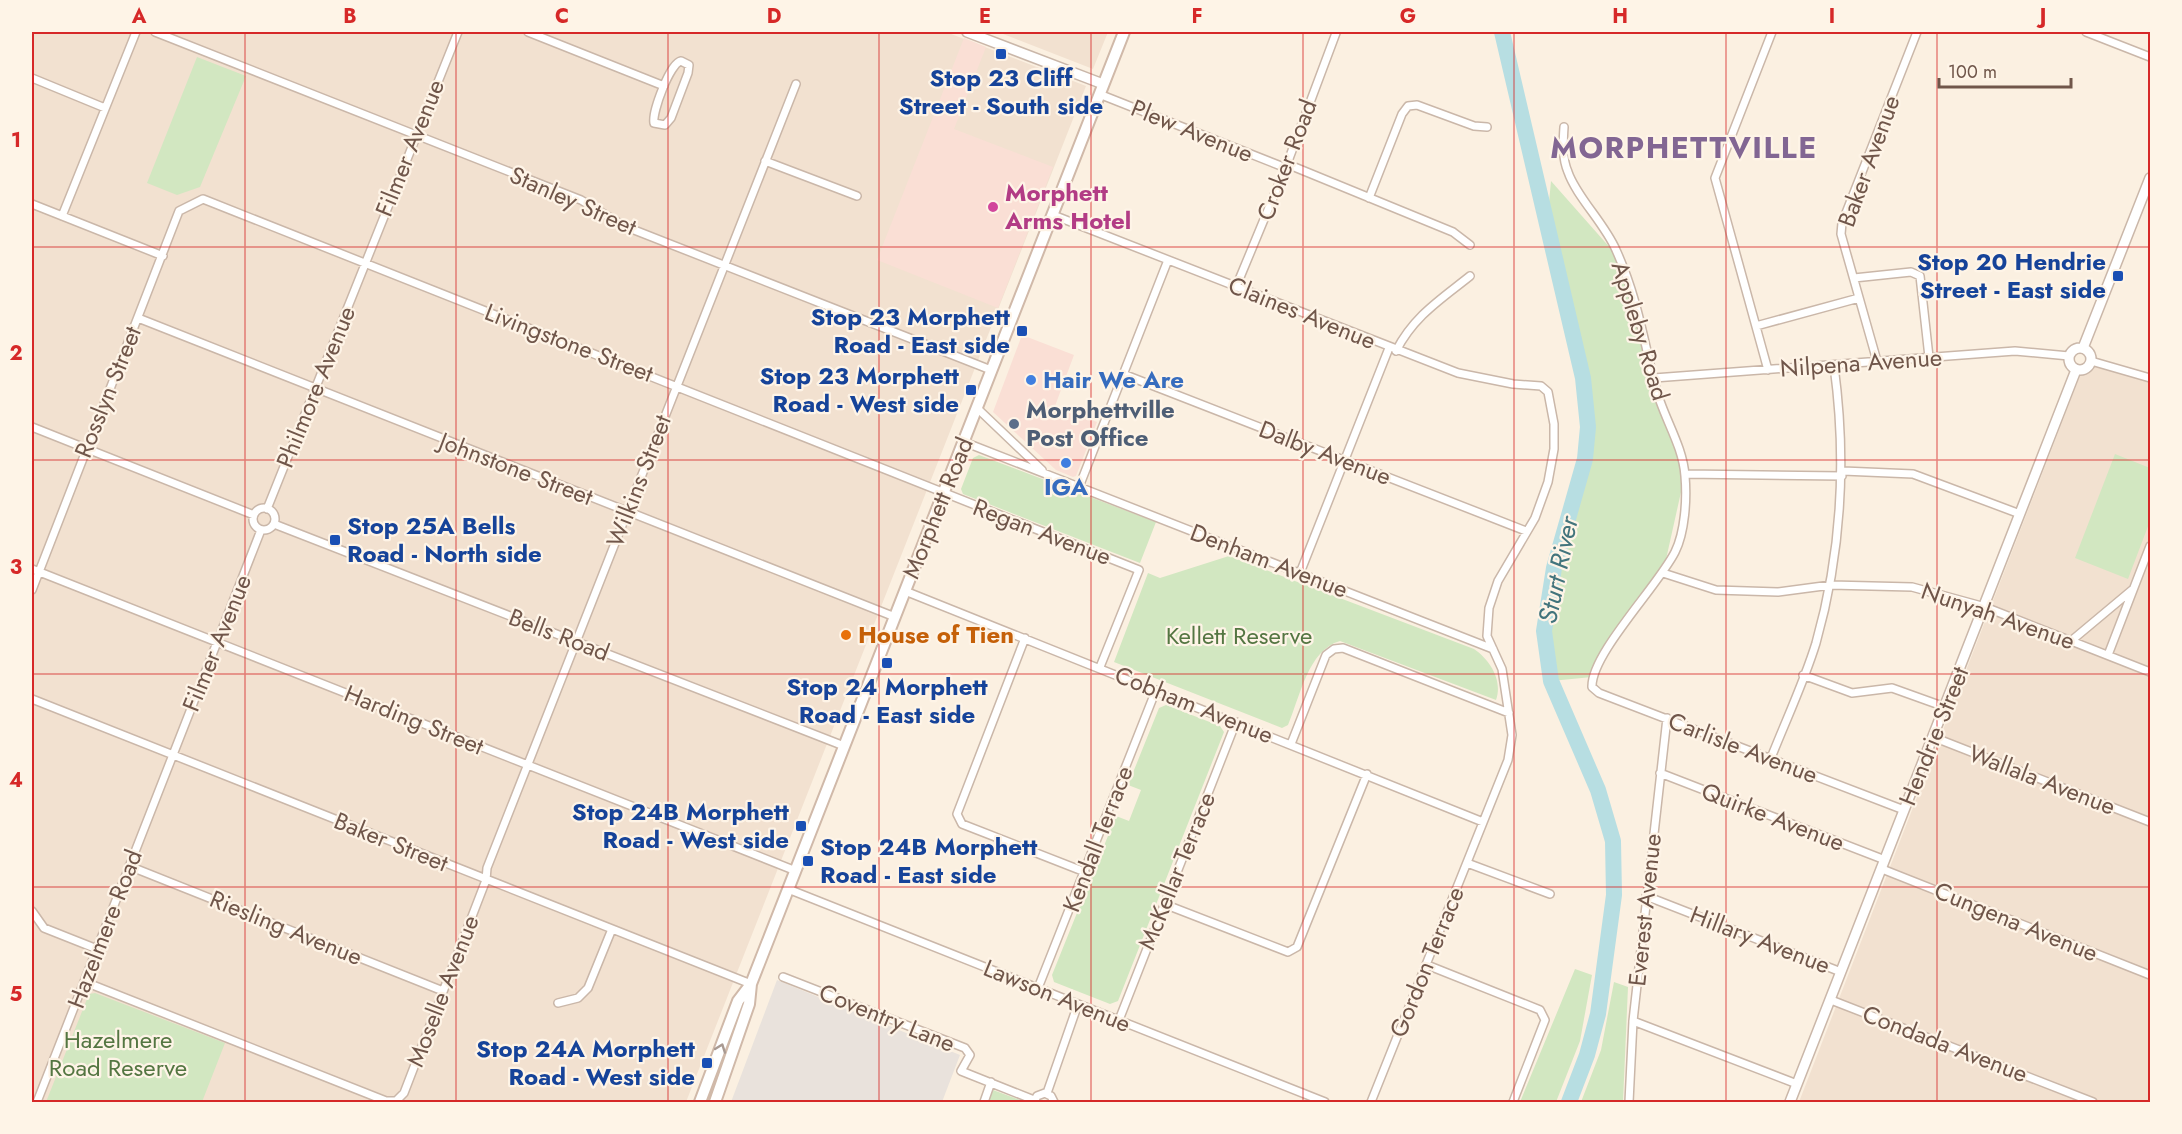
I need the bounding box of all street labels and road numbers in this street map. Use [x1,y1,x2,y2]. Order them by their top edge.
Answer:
street label: Filmer Avenue [366,74,453,222]
street label: Plew Avenue [1126,90,1259,171]
street label: Baker Avenue [1829,90,1909,232]
street label: Croker Road [1247,94,1326,225]
street label: Stanley Street [504,157,642,244]
street label: Appleby Road [1603,257,1678,405]
street label: Claines Avenue [1223,267,1381,358]
street label: Livingstone Street [480,294,659,391]
street label: Philmore Avenue [267,301,364,473]
street label: Rosslyn Street [65,321,150,463]
street label: Nilpena Avenue [1779,339,1943,386]
street label: Wilkins Street [597,409,680,552]
street label: Dalby Avenue [1254,411,1396,494]
street label: Johnstone Street [431,422,598,514]
street label: Morphett Road [893,432,982,584]
street label: Regan Avenue [968,489,1116,574]
street label: Denham Avenue [1185,514,1353,607]
street label: Filmer Avenue [173,569,260,717]
street label: Nunyah Avenue [1917,573,2080,658]
street label: Bells Road [504,599,615,670]
street label: Cobham Avenue [1110,657,1279,752]
street label: Hendrie Street [1890,661,1977,811]
street label: Harding Street [339,676,489,763]
street label: Carlisle Avenue [1663,703,1823,792]
street label: Wallala Avenue [1964,736,2121,824]
street label: Kendall Terrace [1054,761,1142,917]
street label: Quirke Avenue [1697,773,1850,860]
street label: McKellar Terrace [1129,787,1224,955]
street label: Baker Street [329,803,454,880]
street label: Everest Avenue [1619,832,1670,988]
street label: Hazelmere Road [58,844,151,1013]
street label: Cungena Avenue [1929,873,2103,970]
street label: Riesling Avenue [205,881,368,974]
street label: Gordon Terrace [1380,881,1473,1042]
street label: Hillary Avenue [1685,897,1835,982]
street label: Moselle Avenue [398,910,488,1072]
street label: Lawson Avenue [978,950,1136,1041]
street label: Coventry Lane [814,974,961,1061]
street label: Condada Avenue [1857,996,2033,1091]

